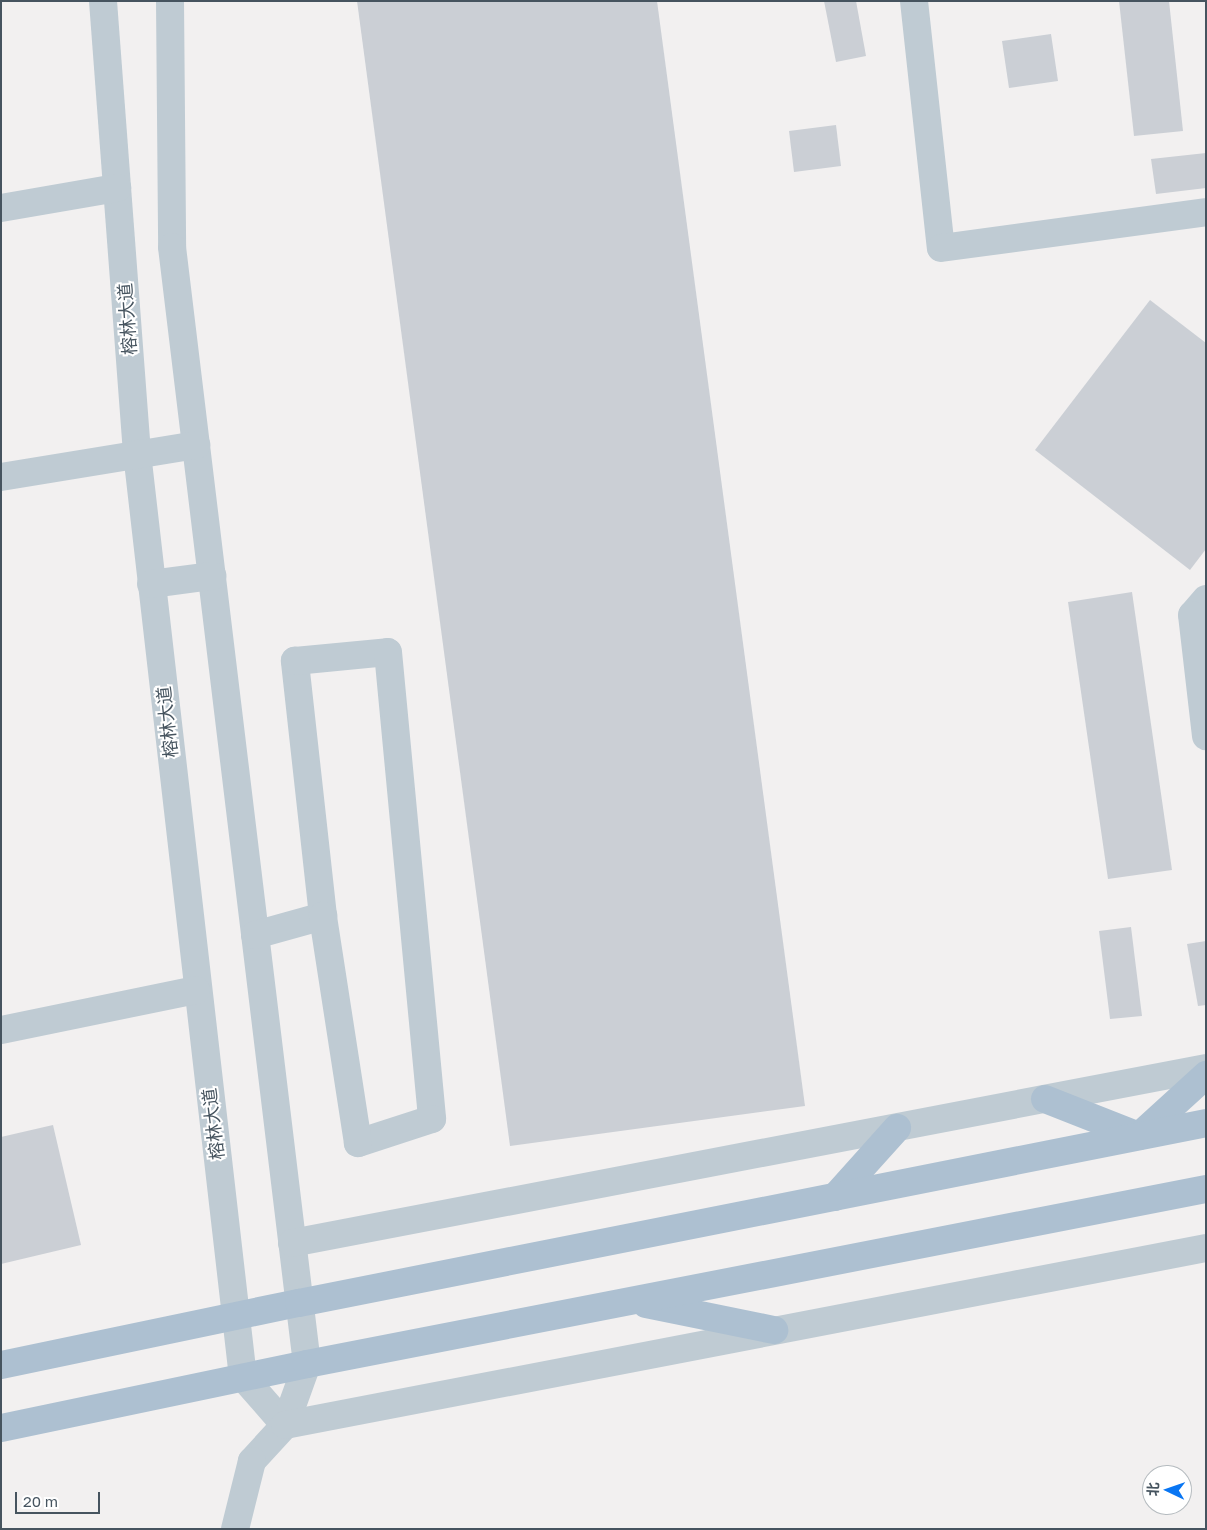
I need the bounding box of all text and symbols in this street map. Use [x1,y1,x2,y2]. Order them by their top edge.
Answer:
street label: 榕林大道 [114,282,140,356]
street label: 榕林大道 [152,685,182,759]
street label: 榕林大道 [198,1087,228,1161]
north arrow [1142,1465,1192,1515]
scale bar [18,1482,102,1514]
text: 北 [1144,1482,1161,1497]
text: 20 m [23,1492,58,1510]

